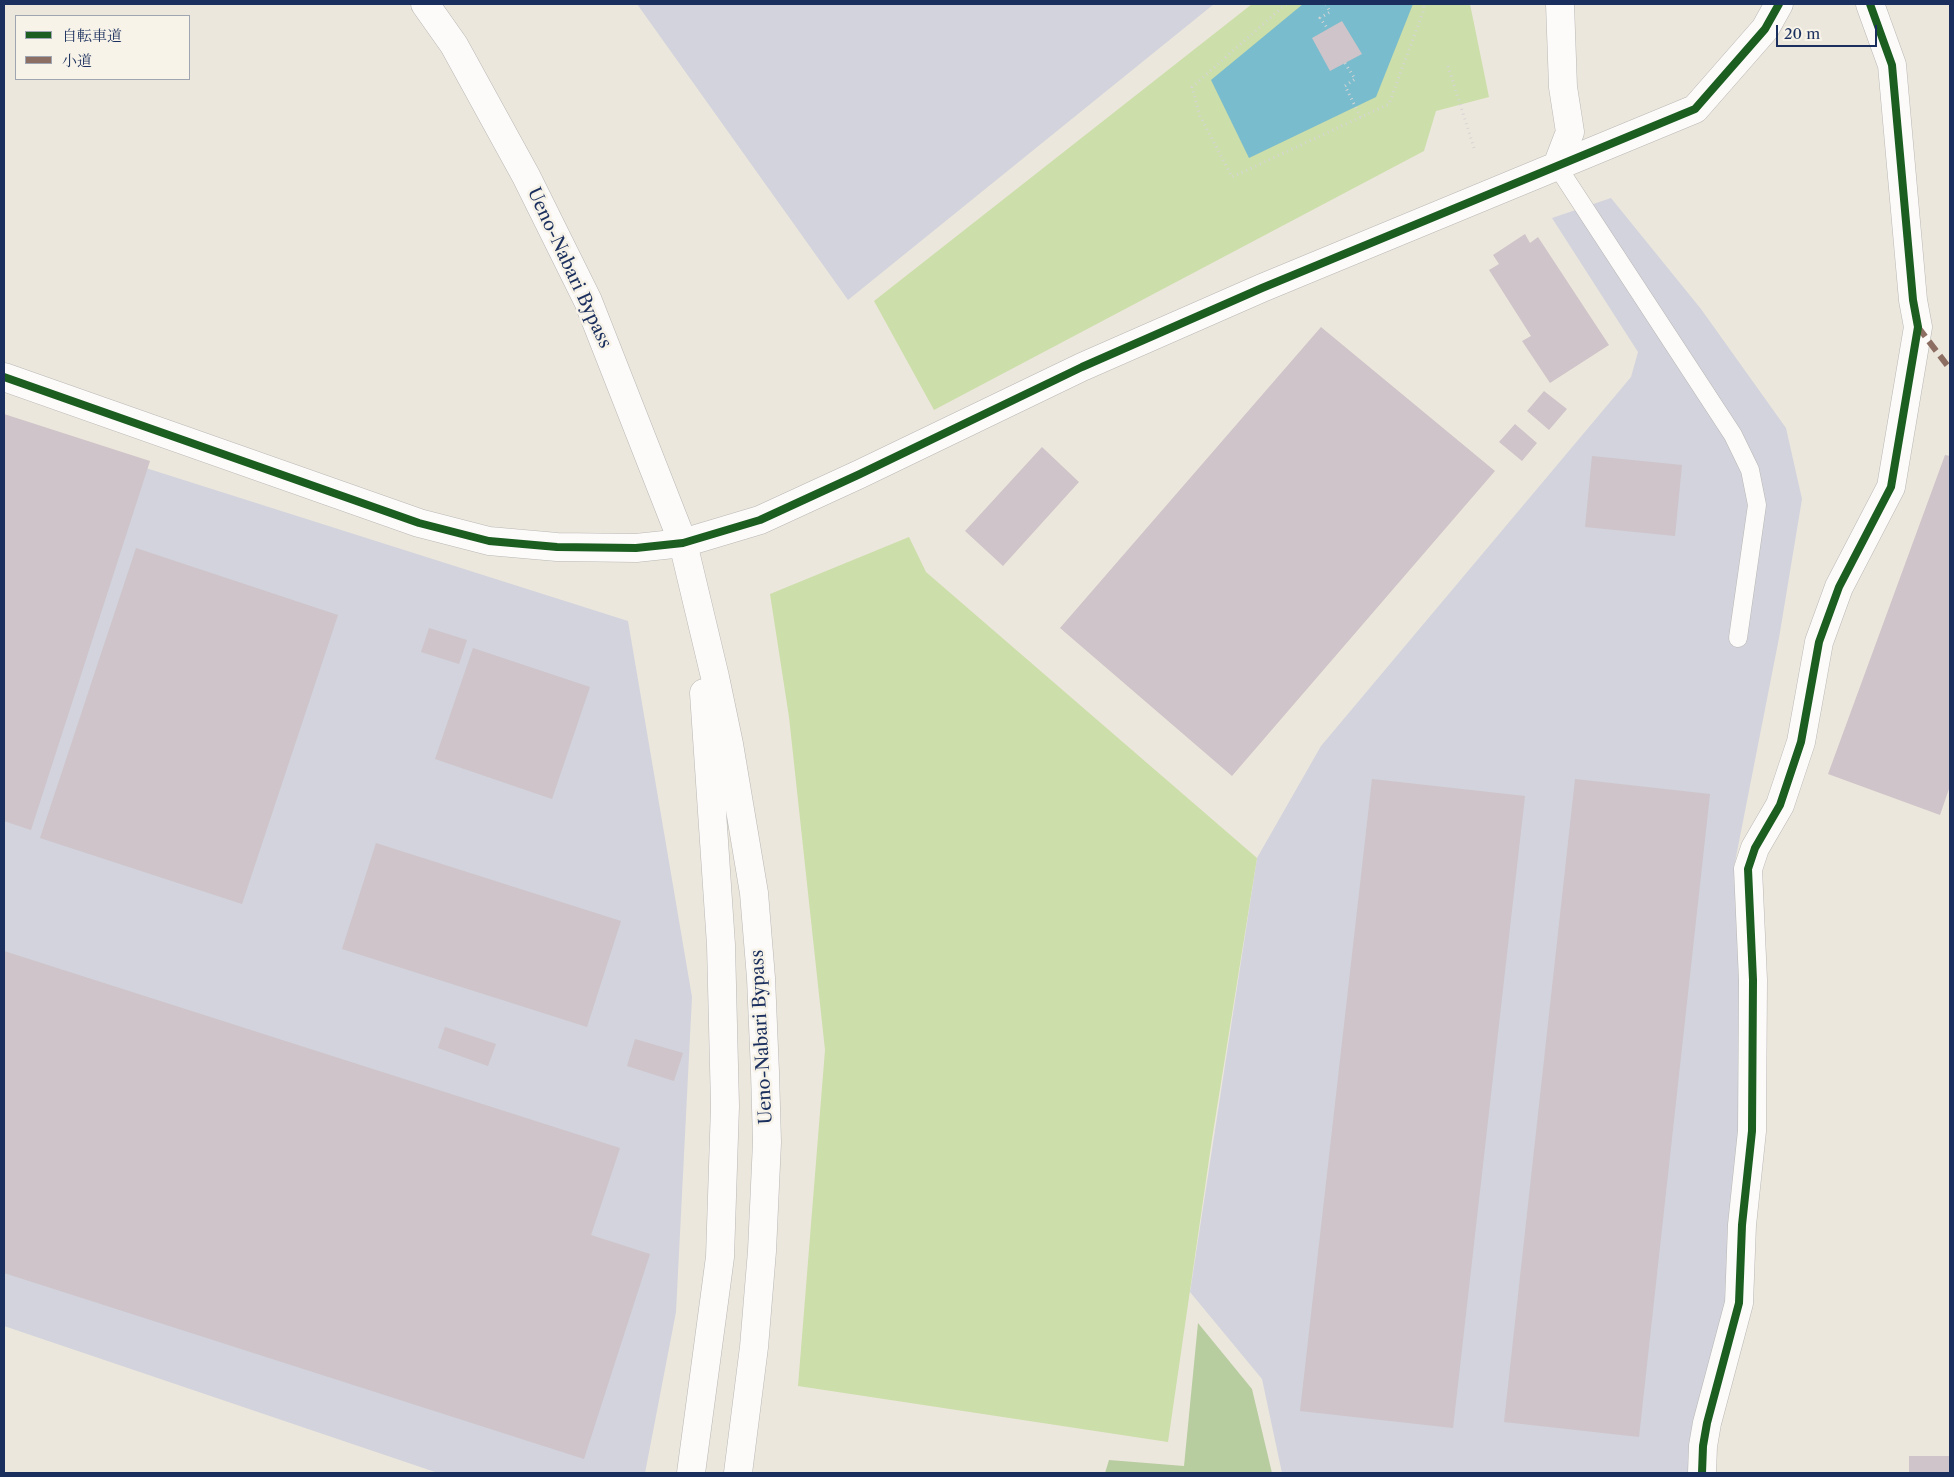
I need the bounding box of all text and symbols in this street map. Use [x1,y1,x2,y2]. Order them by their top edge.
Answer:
legend [15,15,190,80]
scale bar [1779,15,1880,47]
text: 20 m [1784,24,1820,43]
text: 自転車道 [62,26,122,45]
text: 小道 [62,51,92,70]
street label: Ueno-Nabari Bypass [522,184,616,352]
street label: Ueno-Nabari Bypass [747,949,777,1125]

